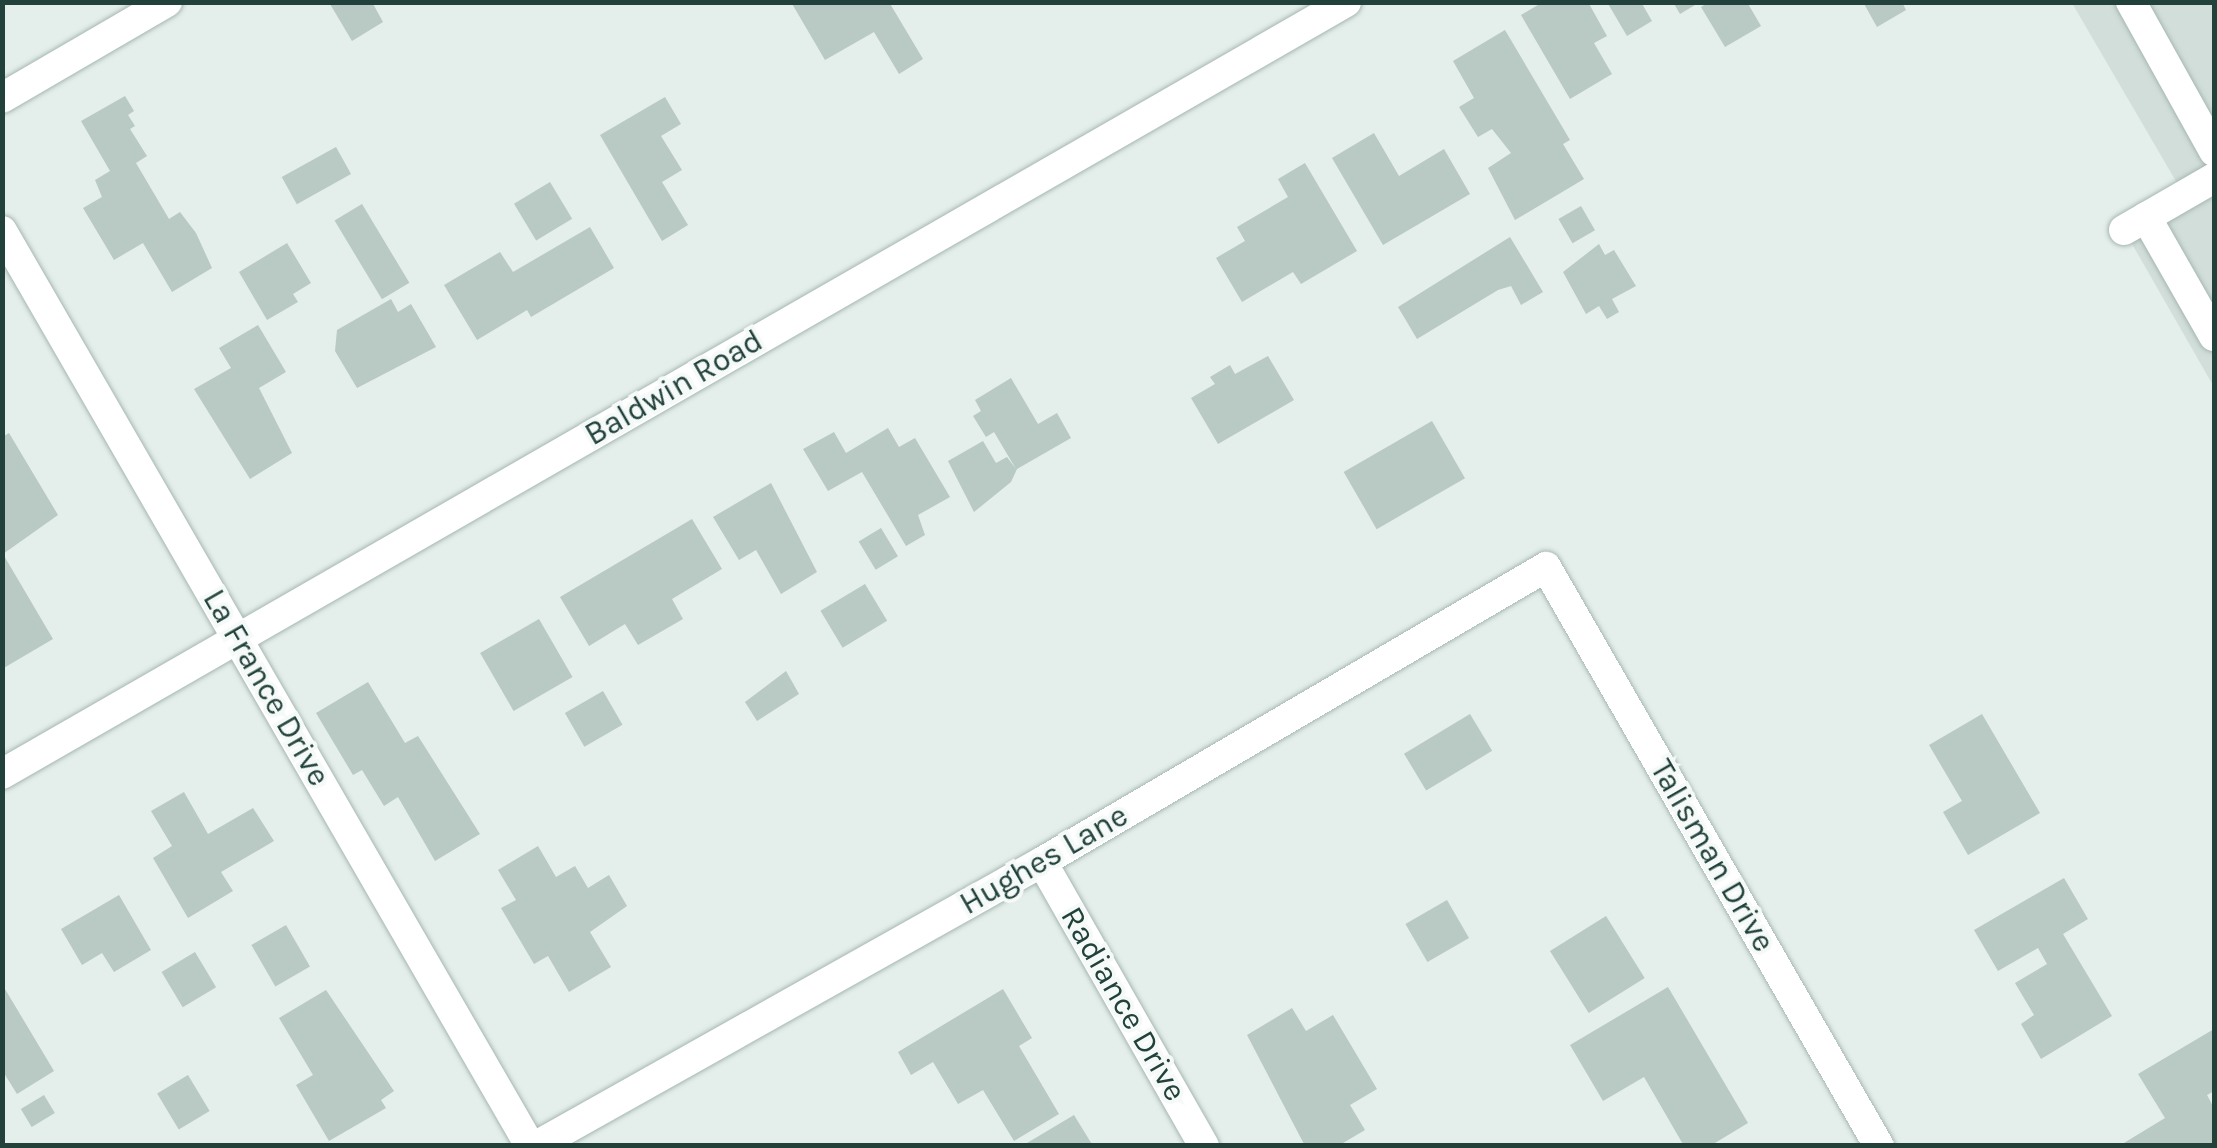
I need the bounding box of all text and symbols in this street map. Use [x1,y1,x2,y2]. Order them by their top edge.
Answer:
street label: Baldwin Road [578,322,770,454]
street label: La France Drive [194,583,338,793]
street label: Talisman Drive [1642,753,1782,959]
street label: Hughes Lane [953,797,1135,923]
street label: Radiance Drive [1052,900,1194,1108]

